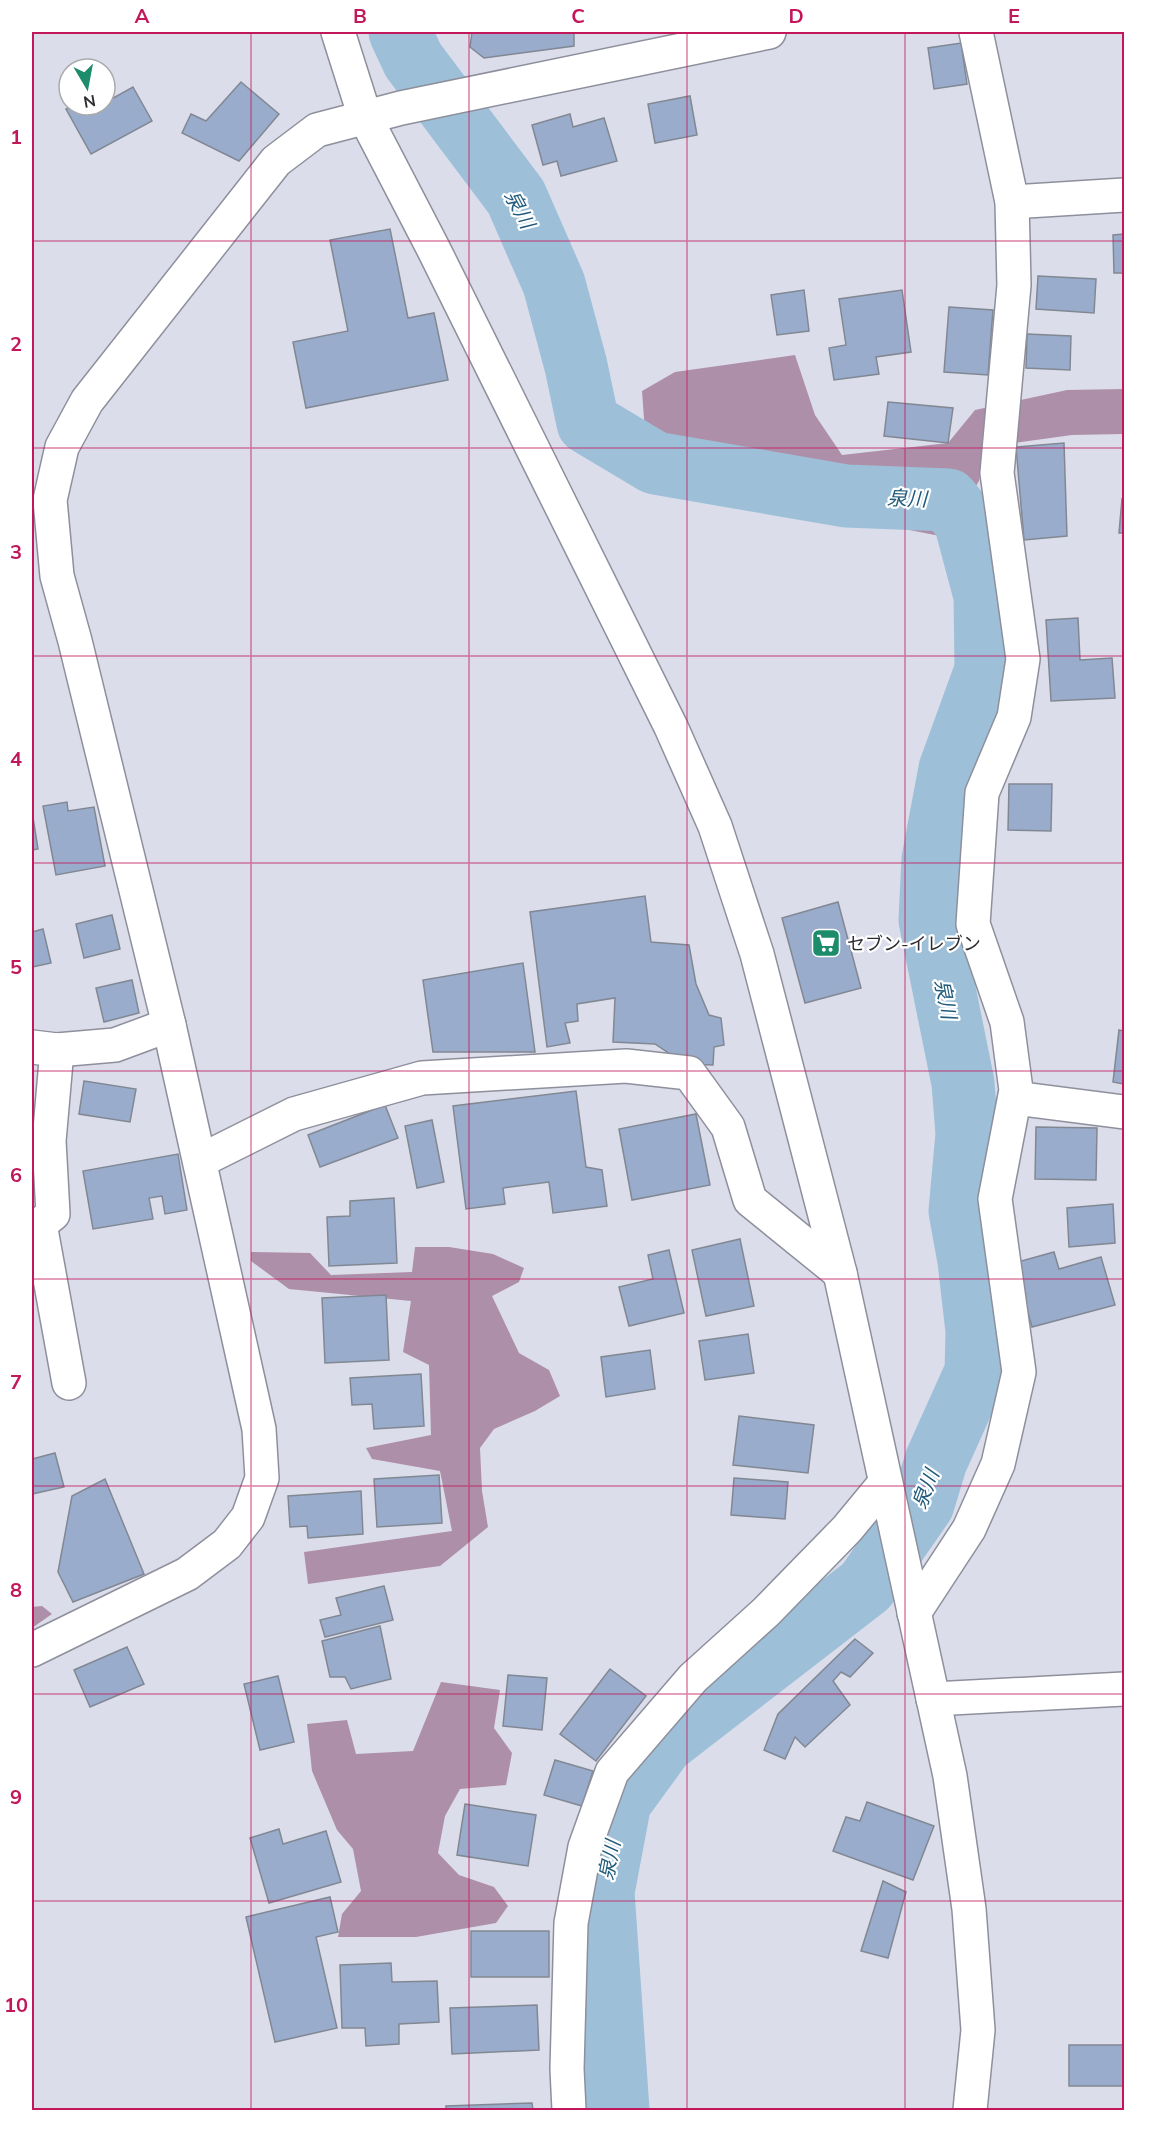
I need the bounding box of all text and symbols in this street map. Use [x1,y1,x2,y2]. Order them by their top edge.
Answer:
text: A [135,3,150,28]
text: B [353,3,367,28]
text: C [571,3,585,28]
text: D [788,3,804,28]
text: E [1008,3,1020,28]
north arrow [57,57,117,117]
text: N [82,91,97,113]
text: 1 [10,124,22,149]
water label: 泉川 [500,185,541,234]
text: 2 [10,331,22,356]
water label: 泉川 [887,485,929,511]
text: 3 [10,539,22,564]
text: 4 [10,746,22,771]
supermarket icon: セブン-イレブン [810,927,842,959]
place label: セブン-イレブン [847,932,981,955]
text: 5 [10,954,22,979]
water label: 泉川 [930,977,962,1023]
text: 6 [10,1162,22,1187]
text: 7 [10,1369,22,1394]
water label: 泉川 [906,1464,945,1512]
text: 8 [10,1577,22,1602]
text: 9 [10,1784,22,1809]
water label: 泉川 [593,1836,625,1882]
text: 10 [4,1992,28,2017]

